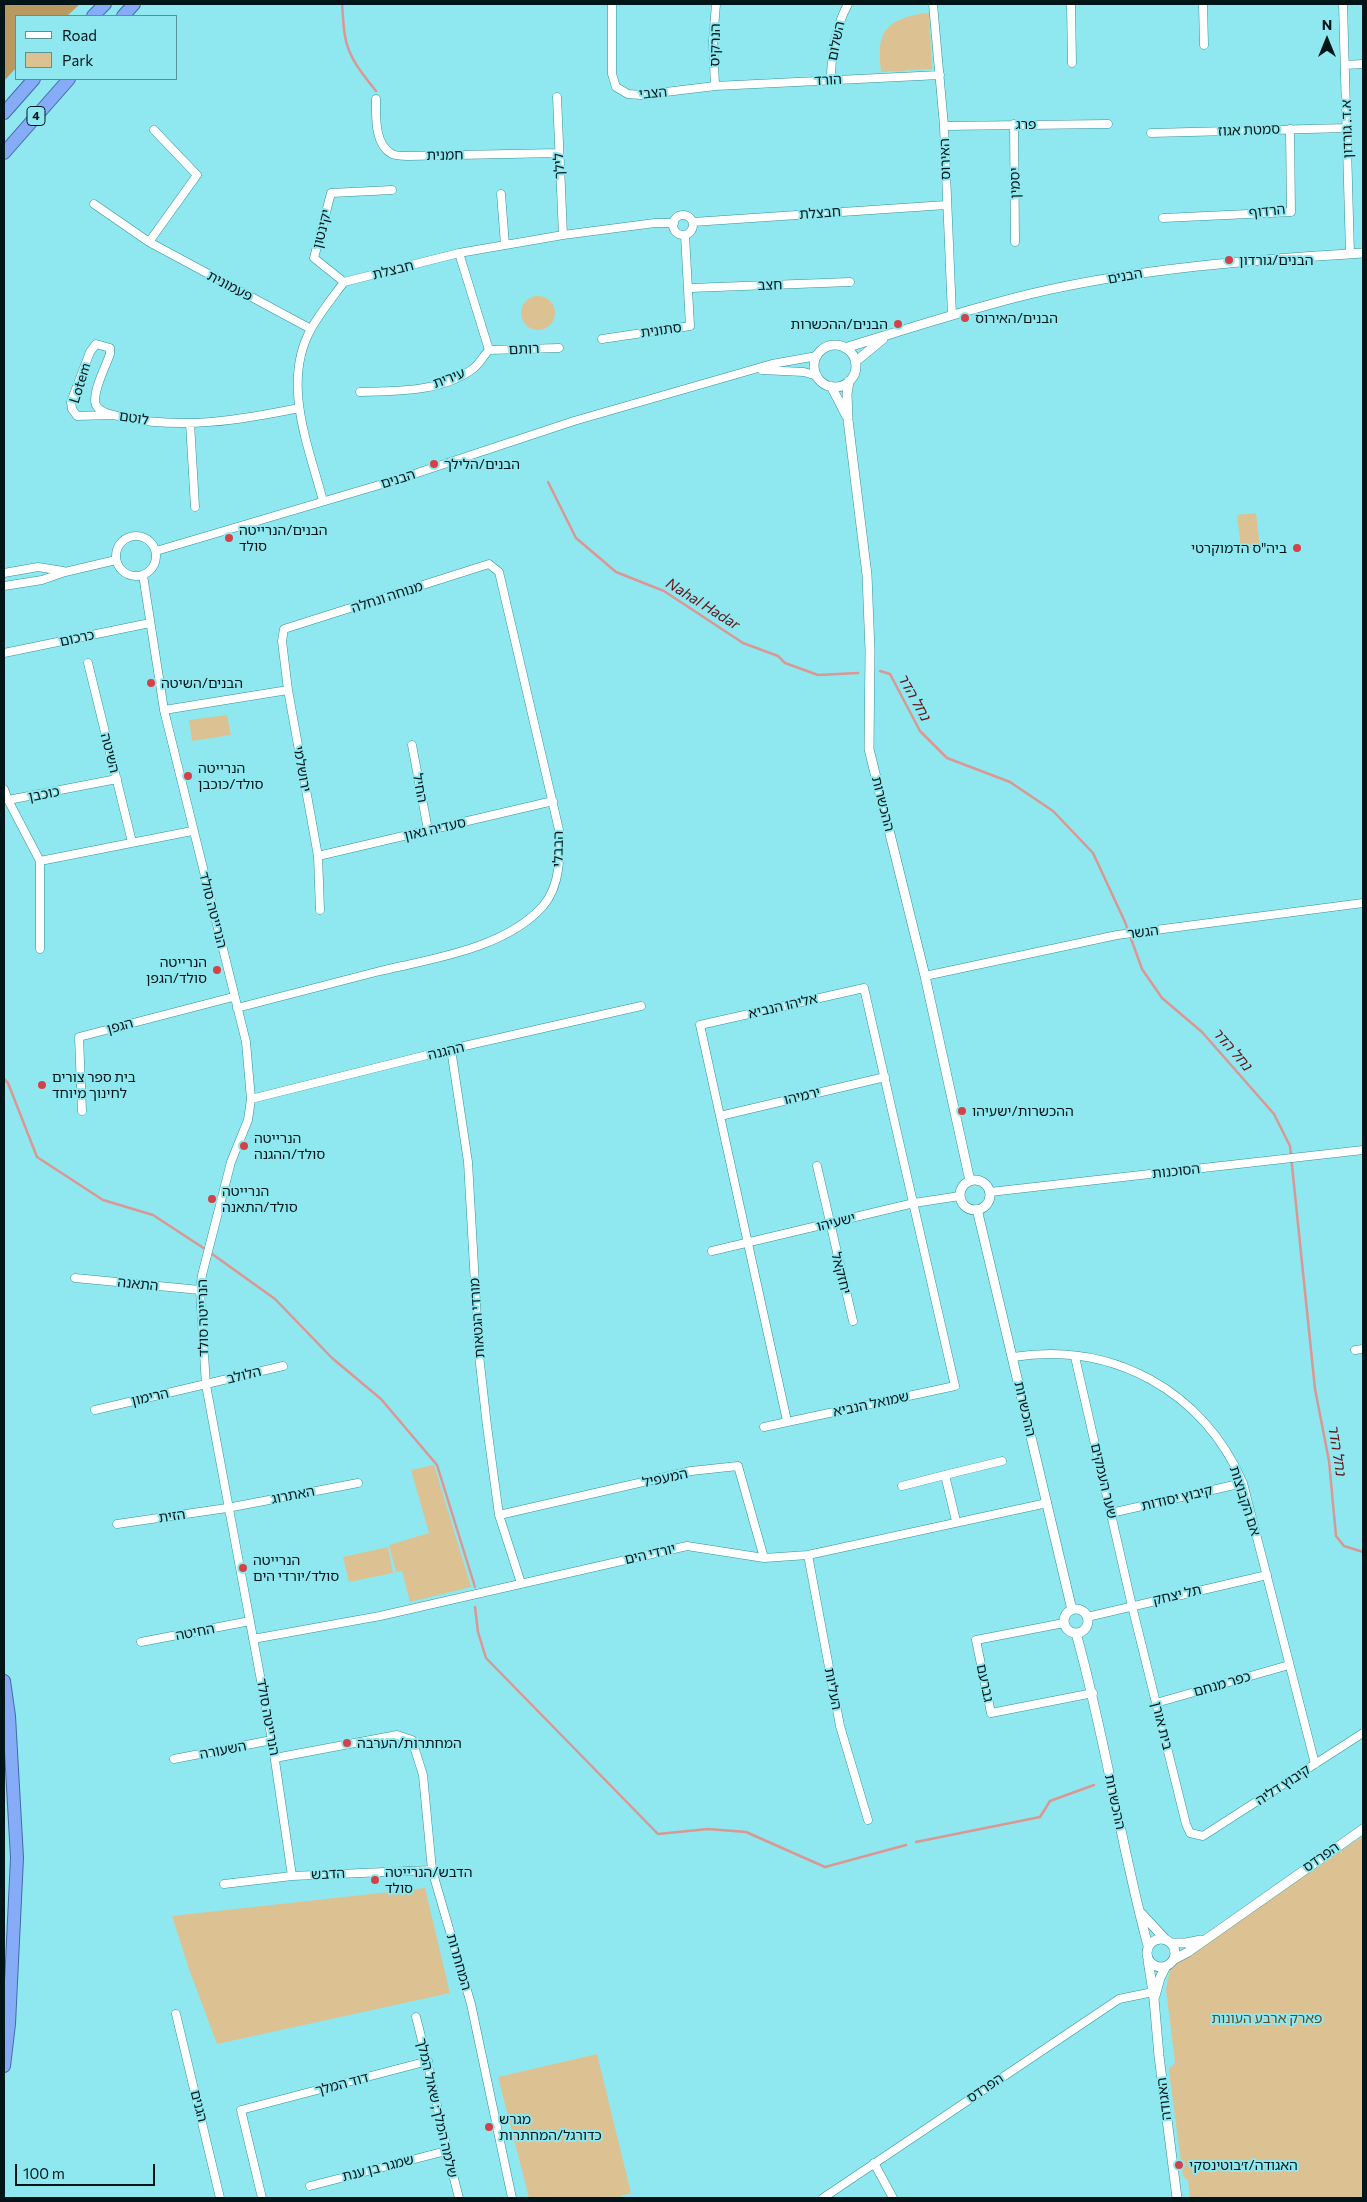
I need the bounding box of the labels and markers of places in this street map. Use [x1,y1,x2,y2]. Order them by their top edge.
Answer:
place label: הבנים/גורדון [1239,252,1313,268]
marker: הבנים/גורדון [1223,254,1235,266]
place label: הבנים/האירוס [975,310,1058,326]
marker: הבנים/האירוס [959,312,971,324]
place label: הבנים/ההכשרות [791,316,888,332]
marker: הבנים/ההכשרות [892,318,904,330]
place label: הבנים/הלילך [444,456,520,472]
marker: הבנים/הלילך [428,458,440,470]
place label: הבנים/הנרייטה סולד [239,522,328,554]
marker: הבנים/הנרייטה סולד [223,532,235,544]
place label: ביה"ס הדמוקרטי [1191,540,1287,556]
marker: ביה"ס הדמוקרטי [1291,542,1303,554]
place label: הבנים/השיטה [161,675,243,691]
marker: הבנים/השיטה [145,677,157,689]
place label: הנרייטה סולד/כוכבן [198,760,264,792]
marker: הנרייטה סולד/כוכבן [182,770,194,782]
place label: הנרייטה סולד/הגפן [146,954,207,986]
marker: הנרייטה סולד/הגפן [211,964,223,976]
place label: בית ספר צורים לחינוך מיוחד [52,1069,136,1102]
marker: בית ספר צורים לחינוך מיוחד [36,1079,48,1091]
place label: ההכשרות/ישעיהו [972,1103,1074,1119]
marker: ההכשרות/ישעיהו [956,1105,968,1117]
place label: הנרייטה סולד/ההגנה [254,1130,325,1162]
marker: הנרייטה סולד/ההגנה [238,1140,250,1152]
place label: הנרייטה סולד/התאנה [222,1183,298,1216]
marker: הנרייטה סולד/התאנה [206,1193,218,1205]
place label: הנרייטה סולד/יורדי הים [253,1552,339,1584]
marker: הנרייטה סולד/יורדי הים [237,1562,249,1574]
place label: המחתרות/הערבה [357,1735,462,1751]
marker: המחתרות/הערבה [341,1737,353,1749]
place label: הדבש/הנרייטה סולד [385,1864,472,1896]
marker: הדבש/הנרייטה סולד [369,1874,381,1886]
place label: מגרש כדורגל/המחתרות [499,2111,602,2144]
marker: מגרש כדורגל/המחתרות [483,2121,495,2133]
place label: האגודה/ז׳בוטינסקי [1189,2157,1298,2173]
marker: האגודה/ז׳בוטינסקי [1173,2159,1185,2171]

